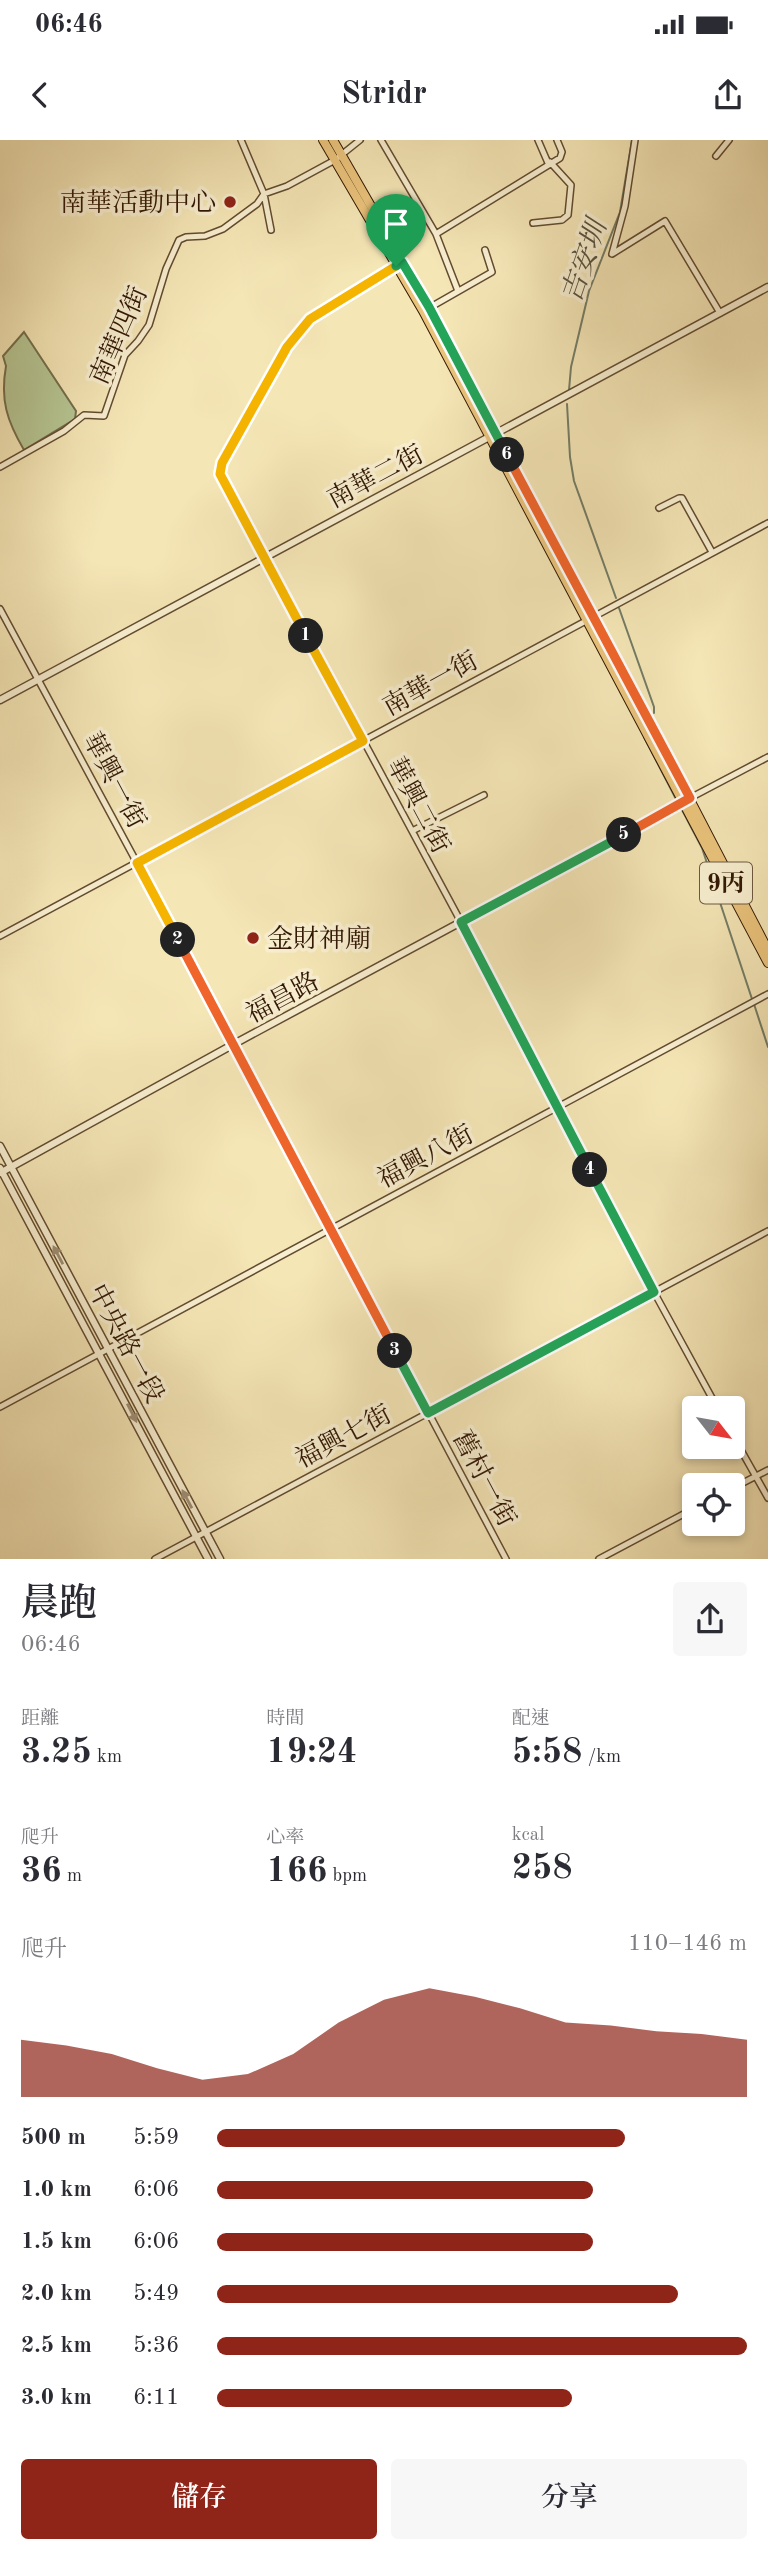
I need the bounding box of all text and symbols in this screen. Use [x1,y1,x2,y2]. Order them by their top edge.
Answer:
text: 06:46 [35,12,103,38]
icon: back [21,76,59,114]
icon: share [709,76,747,114]
text: Stridr [341,79,427,111]
place label: 南華活動中心 [60,189,216,217]
marker: 南華活動中心 [222,194,238,210]
pin [366,194,426,266]
icon: arrive [377,205,415,243]
water label: 吉安圳 [556,213,614,306]
street label: 南華四街 [85,282,153,389]
pin: 6 [490,438,524,472]
street label: 南華二街 [323,440,428,514]
text: 6 [501,445,512,464]
pin: 1 [288,618,324,654]
text: 1 [300,626,311,645]
street label: 南華一街 [378,646,483,721]
street label: 華興一街 [77,728,151,833]
street label: 華興二街 [381,753,455,858]
pin: 5 [606,818,642,852]
text: 5 [618,825,629,844]
road number: 9丙 [700,862,752,904]
pin: 2 [160,922,196,958]
place label: 金財神廟 [267,924,371,953]
text: 2 [172,930,183,949]
marker: 金財神廟 [245,930,261,946]
street label: 福昌路 [241,967,323,1029]
street label: 福興八街 [373,1120,478,1194]
pin: 4 [572,1152,608,1188]
text: 4 [584,1160,595,1179]
one-way arrow [52,1245,64,1265]
street label: 中央路一段 [83,1279,169,1407]
pin: 3 [378,1334,412,1368]
text: 3 [389,1341,400,1360]
north arrow [682,1396,746,1460]
map controls [682,1396,745,1536]
street label: 福興七街 [291,1400,396,1474]
one-way arrow [126,1403,137,1423]
street label: 舊村一街 [447,1426,521,1531]
button: locate [682,1473,745,1536]
one-way arrow [182,1489,193,1509]
button: share [673,1582,747,1656]
text: 晨跑 [21,1586,97,1624]
text: 06:46 [21,1633,81,1656]
text: 距離 [21,1710,59,1729]
text: 時間 [266,1710,304,1729]
text: 配速 [512,1710,550,1729]
text: 3.25 [21,1735,92,1770]
text: 19:24 [266,1735,357,1770]
text: 5:58 [512,1735,582,1770]
text: km [92,1748,122,1767]
text: /km [582,1748,621,1767]
text: kcal [512,1826,544,1845]
text: 爬升 [21,1829,59,1848]
text: 心率 [266,1829,304,1848]
text: 258 [512,1851,573,1886]
text: 36 [21,1854,62,1889]
text: 166 [266,1854,327,1889]
text: m [62,1867,82,1886]
text: bpm [327,1867,367,1886]
text: 110–146 m [628,1932,747,1955]
text: 爬升 [21,1938,67,1961]
text: 500 m [21,2126,86,2149]
text: 5:59 [133,2126,179,2149]
text: 1.0 km [21,2178,92,2201]
text: 6:06 [133,2178,179,2201]
text: 1.5 km [21,2230,92,2253]
text: 6:06 [133,2230,179,2253]
text: 2.0 km [21,2282,92,2305]
text: 5:49 [133,2282,179,2305]
text: 2.5 km [21,2334,92,2357]
text: 5:36 [133,2334,179,2357]
text: 3.0 km [21,2386,92,2409]
text: 6:11 [133,2386,179,2409]
button: 儲存 [21,2459,377,2539]
button: 分享 [391,2459,747,2539]

